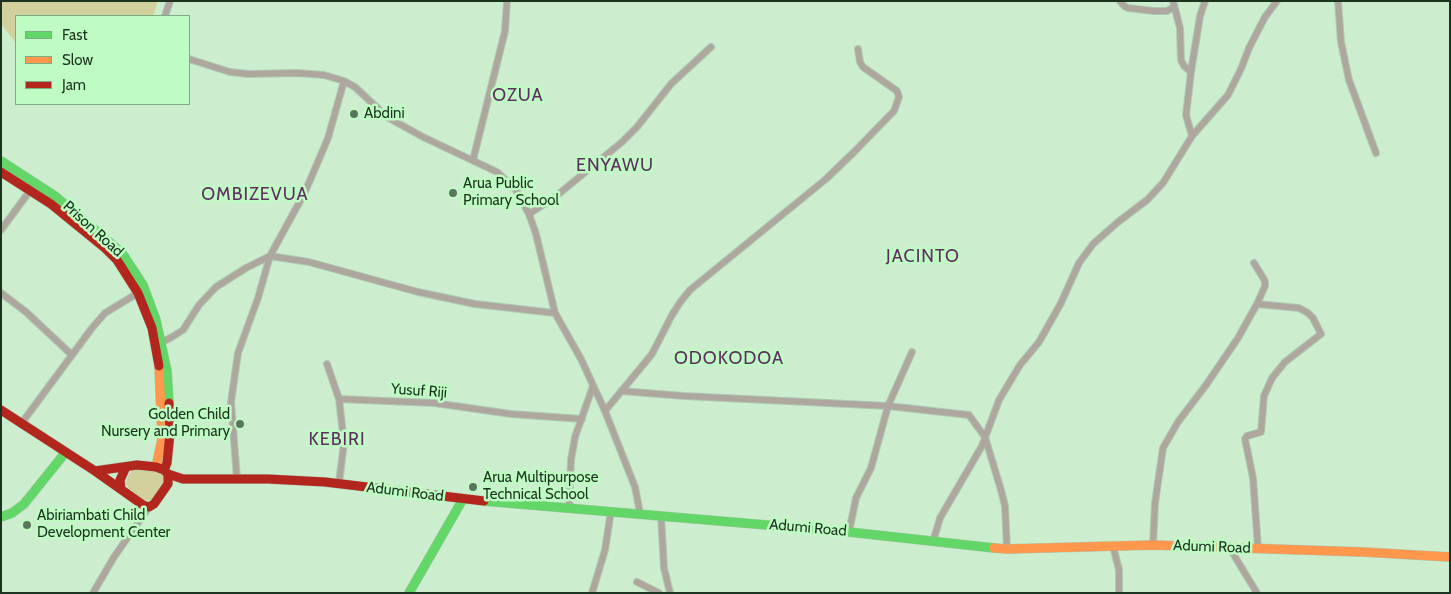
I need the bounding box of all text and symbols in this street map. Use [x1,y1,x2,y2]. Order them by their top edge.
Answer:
legend [15,15,190,105]
text: Fast [62,26,87,44]
text: Slow [62,51,93,69]
text: Jam [62,76,86,94]
district label: OZUA [492,85,544,107]
place label: Abdini [364,105,405,123]
marker: Abdini [348,108,360,120]
district label: ENYAWU [575,155,655,177]
place label: Arua Public Primary School [463,175,559,210]
district label: OMBIZEVUA [200,184,310,206]
marker: Arua Public Primary School [447,187,459,199]
street label: Prison Road [59,197,127,261]
district label: JACINTO [885,246,961,268]
district label: ODOKODOA [673,348,785,370]
street label: Yusuf Riji [390,380,448,402]
place label: Golden Child Nursery and Primary [101,406,230,441]
marker: Golden Child Nursery and Primary [234,418,246,430]
district label: KEBIRI [308,429,366,451]
place label: Arua Multipurpose Technical School [483,469,598,504]
street label: Adumi Road [365,478,445,506]
marker: Arua Multipurpose Technical School [467,481,479,493]
place label: Abiriambati Child Development Center [37,507,170,542]
street label: Adumi Road [769,516,847,540]
marker: Abiriambati Child Development Center [21,519,33,531]
street label: Adumi Road [1173,537,1251,557]

